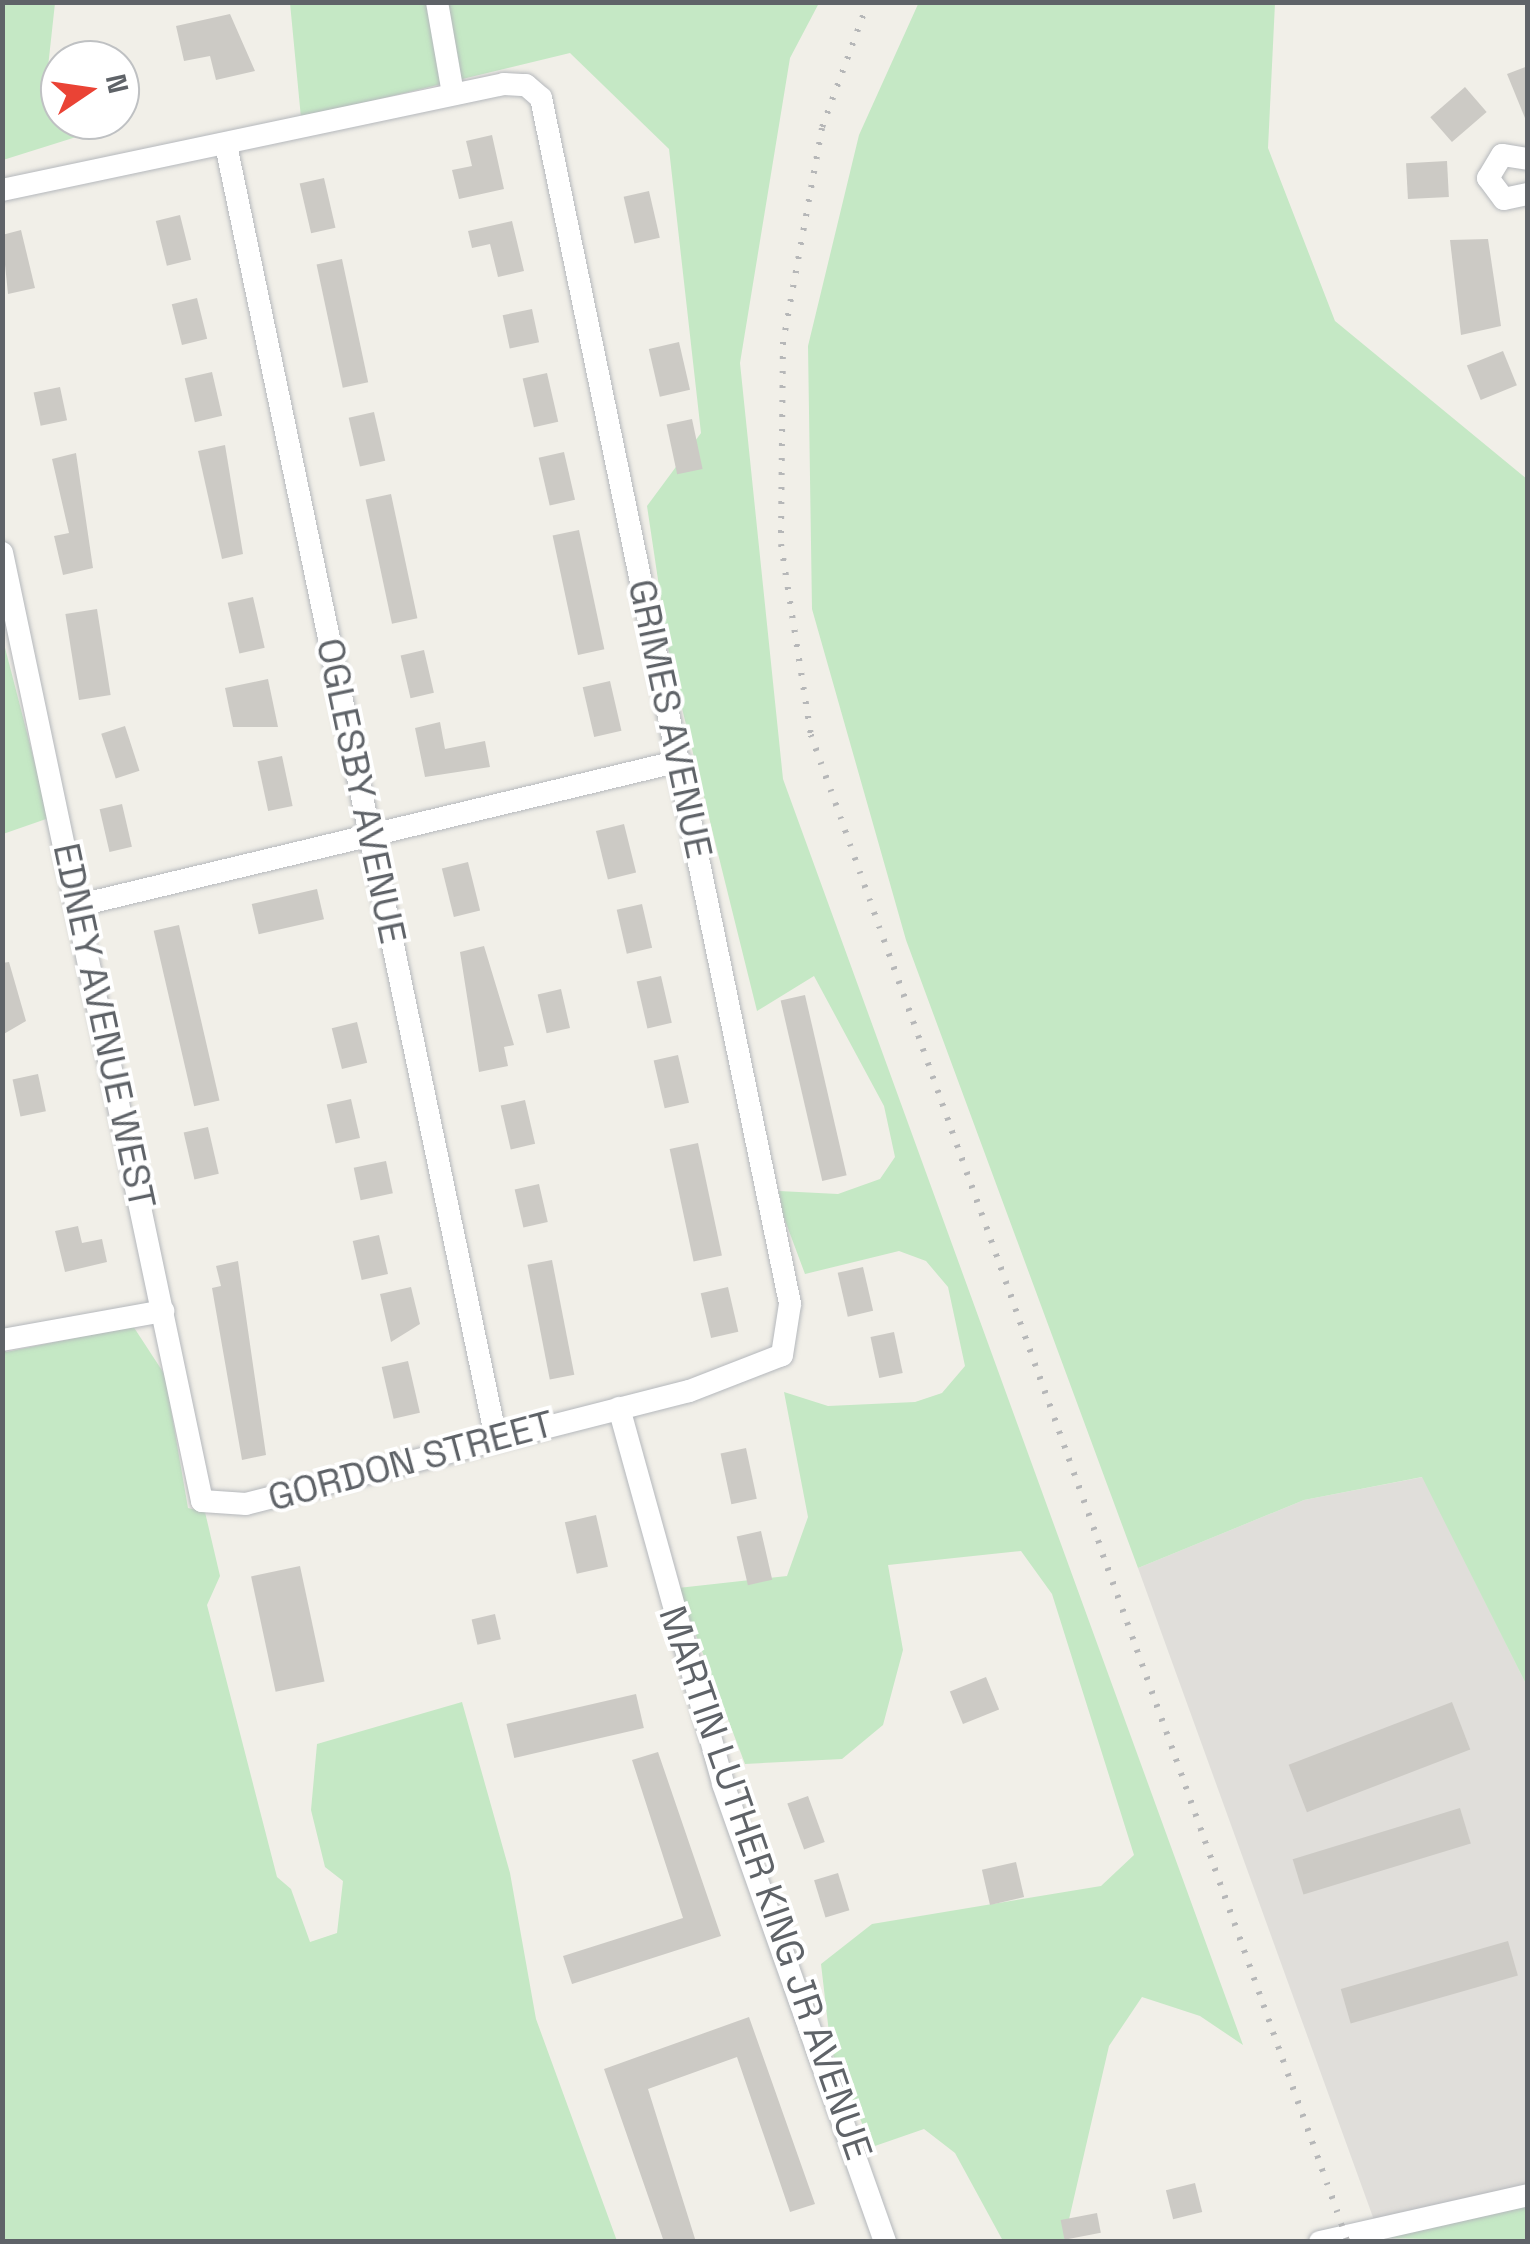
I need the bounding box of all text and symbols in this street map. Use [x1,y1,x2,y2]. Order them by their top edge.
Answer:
north arrow [40,40,140,140]
text: N [98,71,137,97]
street label: GRIMES AVENUE [618,575,722,863]
street label: OGLESBY AVENUE [306,634,416,948]
street label: EDNEY AVENUE WEST [43,838,165,1214]
street label: GORDON STREET [263,1401,559,1521]
street label: MARTIN LUTHER KING JR AVENUE [649,1600,881,2166]

